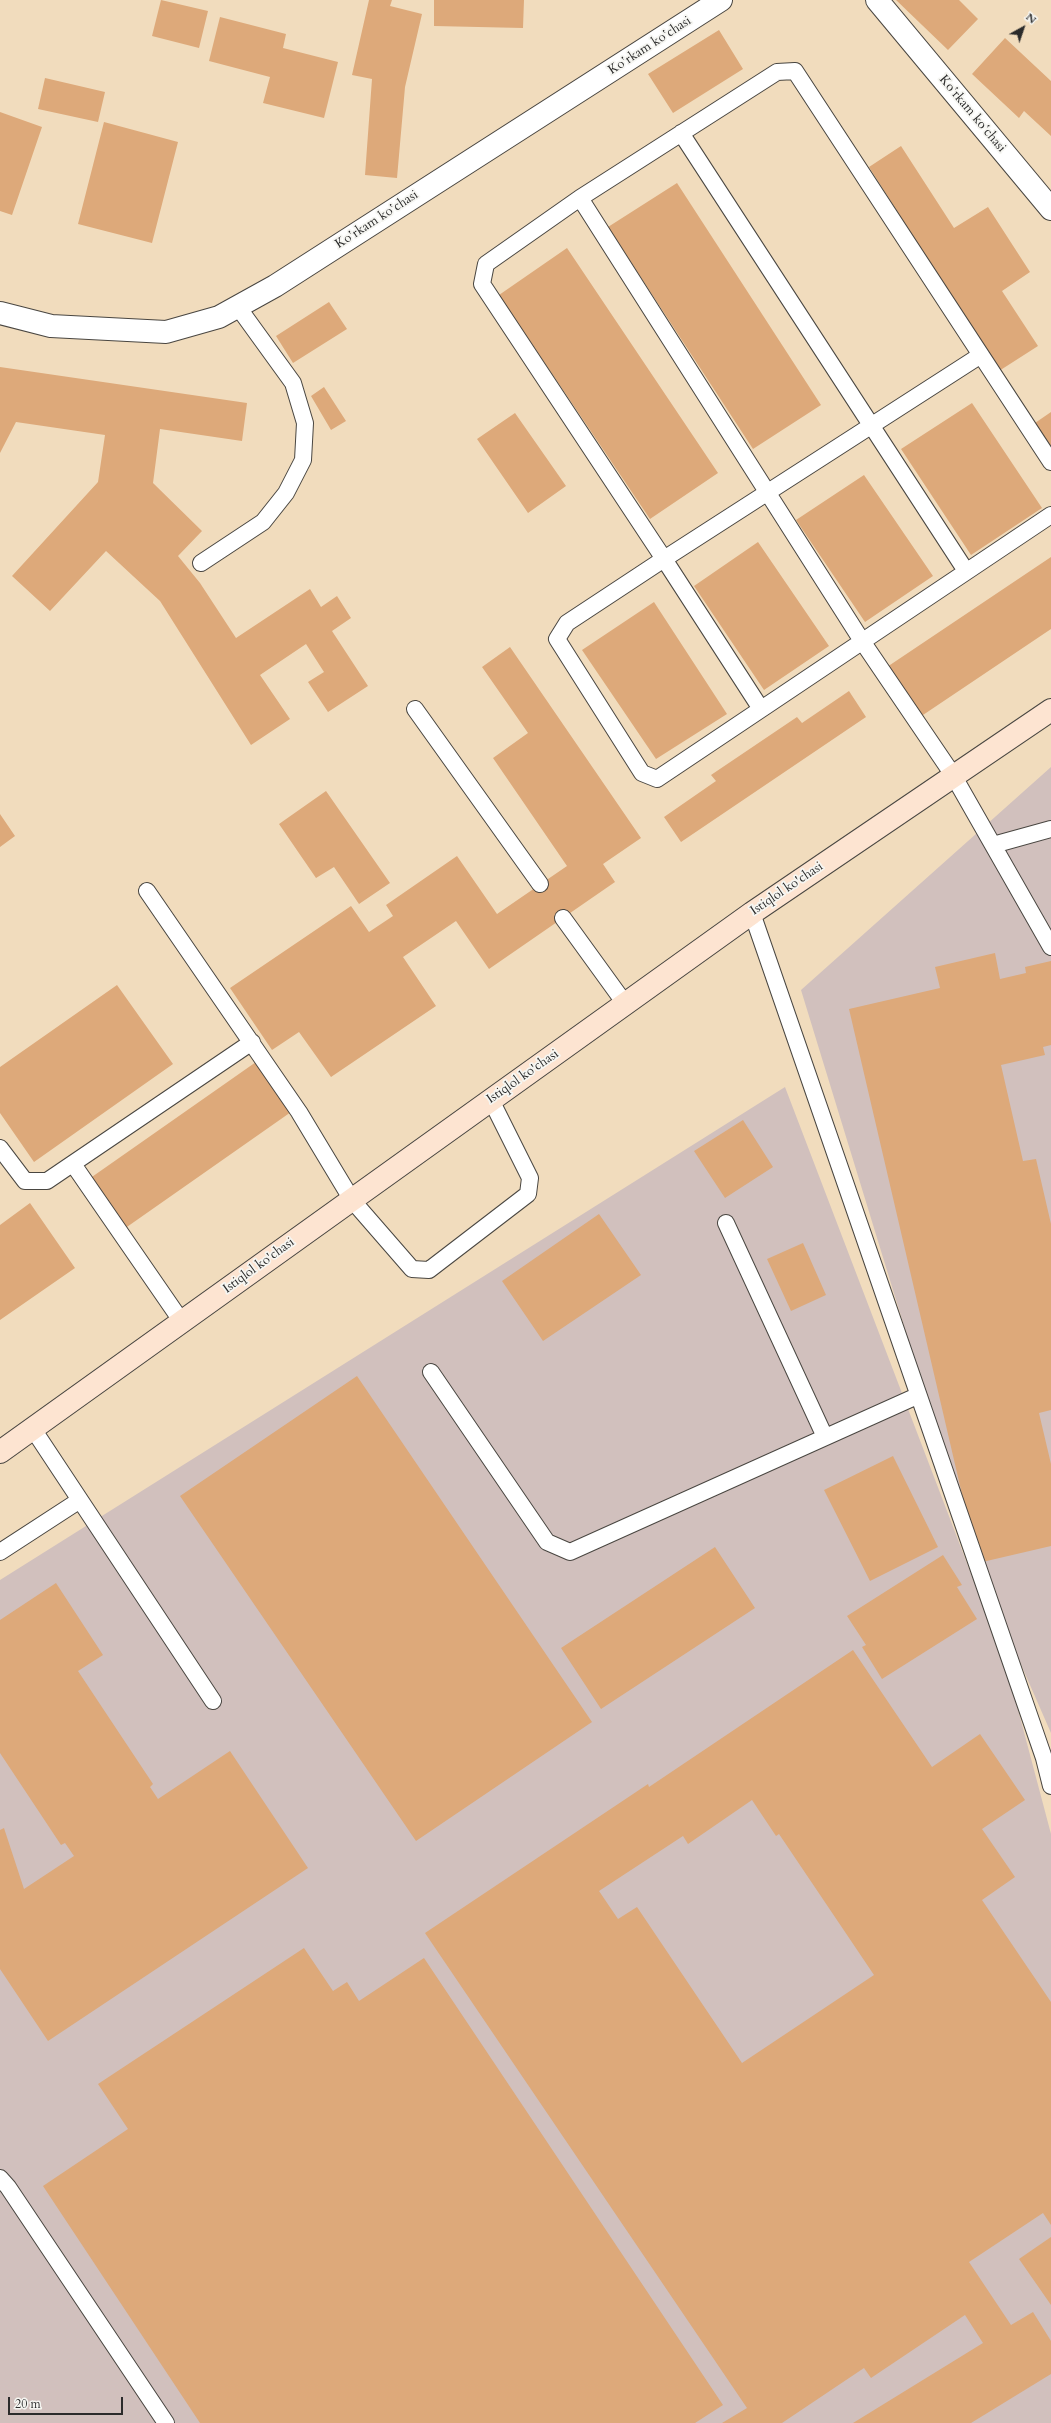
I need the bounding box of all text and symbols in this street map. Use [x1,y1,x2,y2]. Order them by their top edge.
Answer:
north arrow [1003,8,1043,48]
text: N [1023,10,1040,27]
street label: Koʻrkam koʻchasi [606,13,694,79]
street label: Koʻrkam koʻchasi [935,72,1009,156]
street label: Koʻrkam koʻchasi [333,187,421,253]
street label: Istiqlol ko'chasi [748,859,826,919]
street label: Istiqlol ko'chasi [484,1046,562,1108]
street label: Istiqlol ko'chasi [220,1235,298,1297]
scale bar [10,2389,125,2415]
text: 20 m [15,2396,41,2412]

